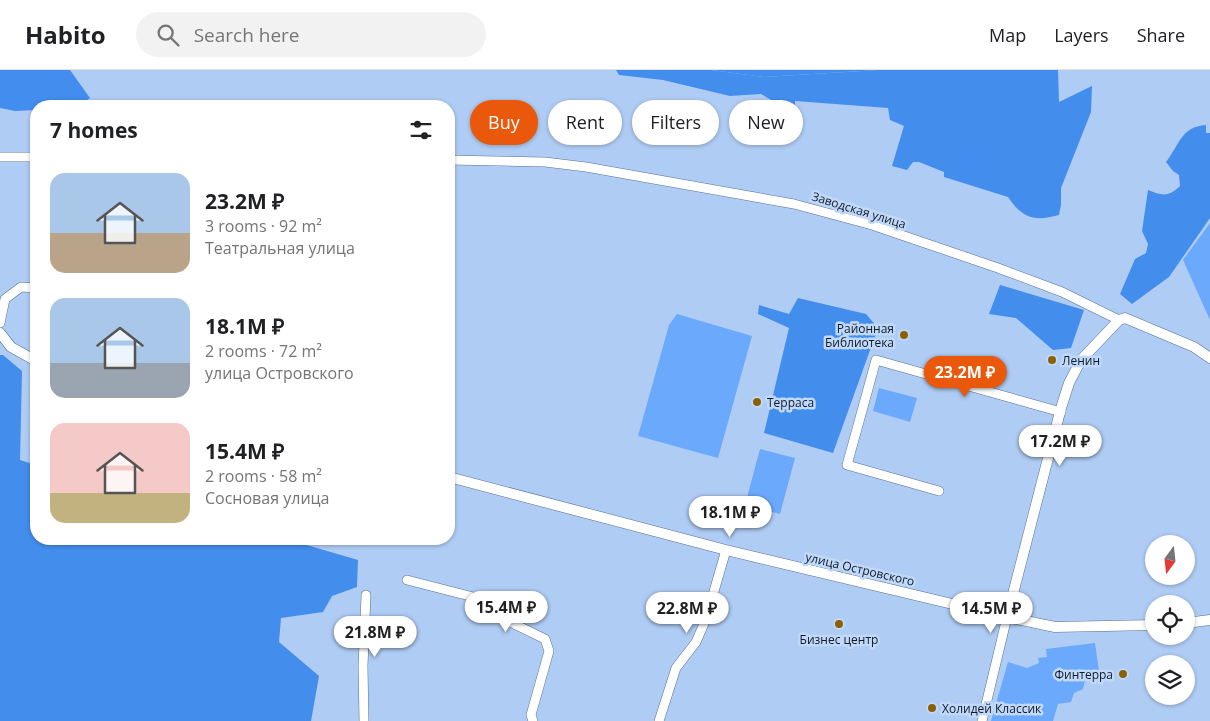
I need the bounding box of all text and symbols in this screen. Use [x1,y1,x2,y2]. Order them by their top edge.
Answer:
search box [136,12,486,57]
text: Habito [25,18,106,51]
icon: search [154,21,182,49]
text: Search here [194,22,300,48]
text: Map [989,23,1026,47]
text: Layers [1054,23,1109,47]
text: Share [1137,23,1185,47]
chip: Buy [470,100,538,145]
chip: Rent [548,100,622,145]
chip: Filters [632,100,719,145]
chip: New [729,100,803,145]
text: 7 homes [50,116,138,144]
icon: filters [407,116,435,144]
text: 23.2M ₽ [205,187,285,215]
street label: Заводская улица [810,188,908,232]
icon: home [90,193,150,253]
text: 3 rooms · 92 m² [205,215,322,237]
text: Театральная улица [205,237,355,259]
text: 18.1M ₽ [205,312,285,340]
icon: home [90,318,150,378]
place label: Районная Библиотека [825,320,894,351]
marker: Районная Библиотека [898,329,910,341]
text: 2 rooms · 72 m² [205,340,322,362]
place label: Ленин [1062,352,1100,369]
marker: Ленин [1046,354,1058,366]
pin: 23.2M ₽ [919,356,1011,398]
text: 23.2M ₽ [935,361,995,383]
text: улица Островского [205,362,354,384]
place label: Терраса [767,394,814,411]
marker: Терраса [751,396,763,408]
pin: 17.2M ₽ [1014,424,1106,467]
text: 17.2M ₽ [1030,430,1090,452]
text: 15.4M ₽ [205,437,285,465]
icon: home [90,443,150,503]
text: 2 rooms · 58 m² [205,465,322,487]
text: Сосновая улица [205,487,329,509]
pin: 18.1M ₽ [684,496,776,538]
text: 18.1M ₽ [700,501,760,523]
north arrow [1145,535,1195,585]
map controls [1145,535,1195,705]
street label: улица Островского [804,548,916,590]
pin: 15.4M ₽ [460,590,552,633]
pin: 22.8M ₽ [641,592,733,634]
pin: 14.5M ₽ [945,592,1037,634]
button: locate [1145,595,1195,645]
text: 15.4M ₽ [476,596,536,618]
text: 22.8M ₽ [657,597,717,619]
text: 14.5M ₽ [961,597,1021,619]
pin: 21.8M ₽ [329,616,421,658]
marker: Бизнес центр [833,618,845,630]
text: 21.8M ₽ [345,621,405,643]
place label: Бизнес центр [800,631,878,648]
button: layers [1145,655,1195,705]
place label: Финтерра [1054,666,1113,683]
marker: Финтерра [1117,668,1129,680]
place label: Холидей Классик [942,700,1042,717]
marker: Холидей Классик [926,702,938,714]

